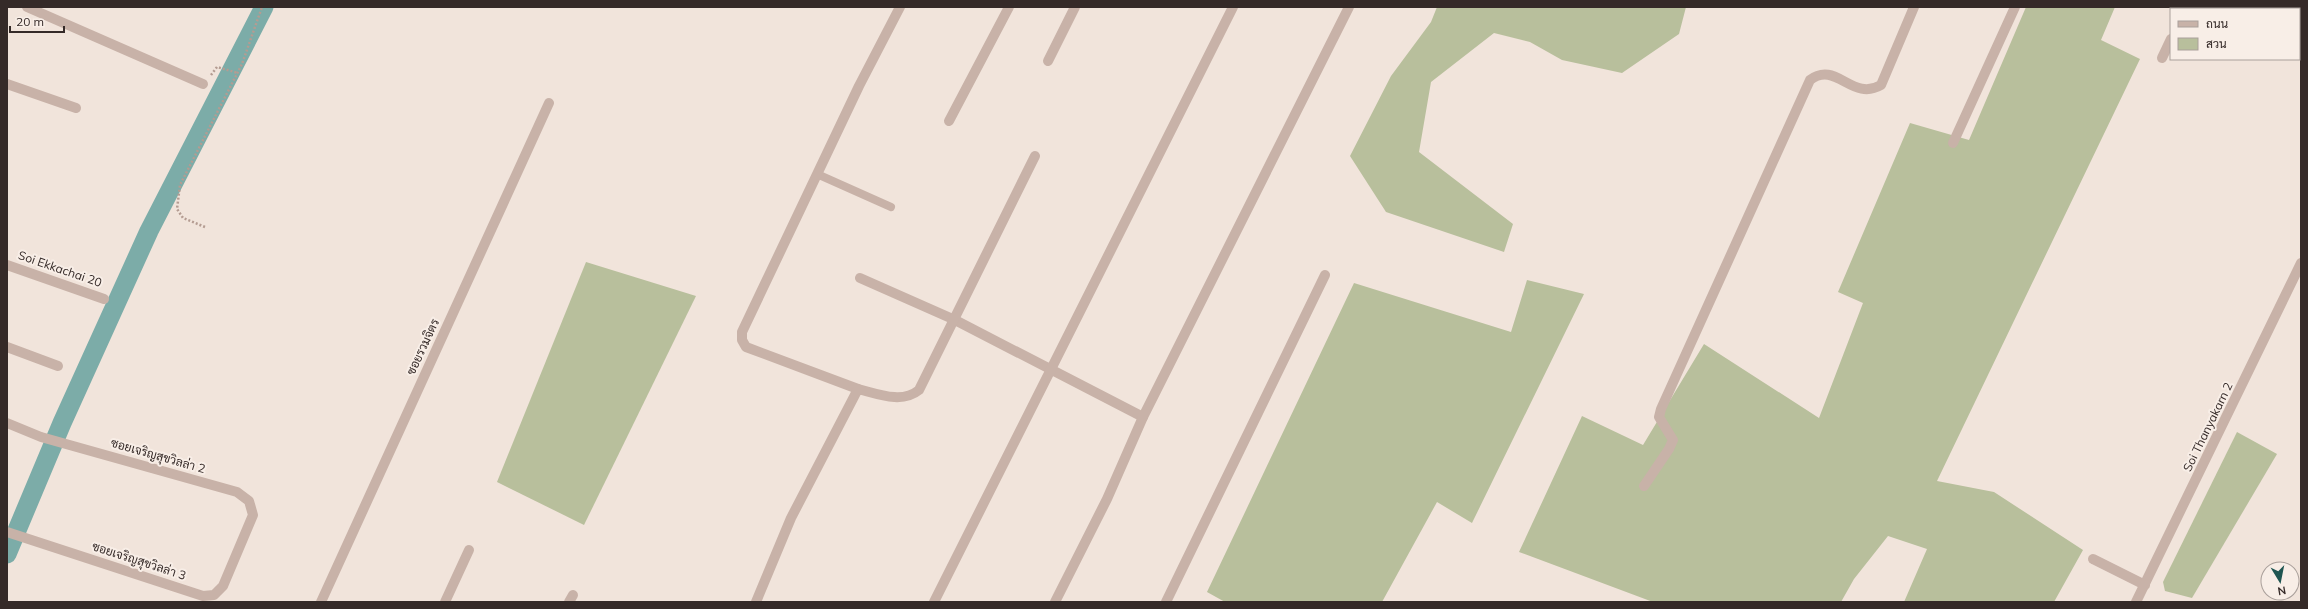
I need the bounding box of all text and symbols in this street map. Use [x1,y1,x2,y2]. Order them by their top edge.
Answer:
scale bar [10,8,64,34]
legend [2170,8,2300,60]
text: 20 m [16,14,44,29]
text: ถนน [2206,16,2229,31]
text: สวน [2206,36,2227,51]
street label: Soi Ekkachai 20 [16,247,104,290]
street label: ซอยรวมจิตร [403,316,442,377]
street label: Soi Thanyakarn 2 [2179,380,2236,474]
street label: ซอยเจริญสุขวิลล่า 2 [109,435,207,478]
street label: ซอยเจริญสุขวิลล่า 3 [90,538,188,585]
north arrow [2260,561,2300,601]
text: N [2276,583,2287,598]

